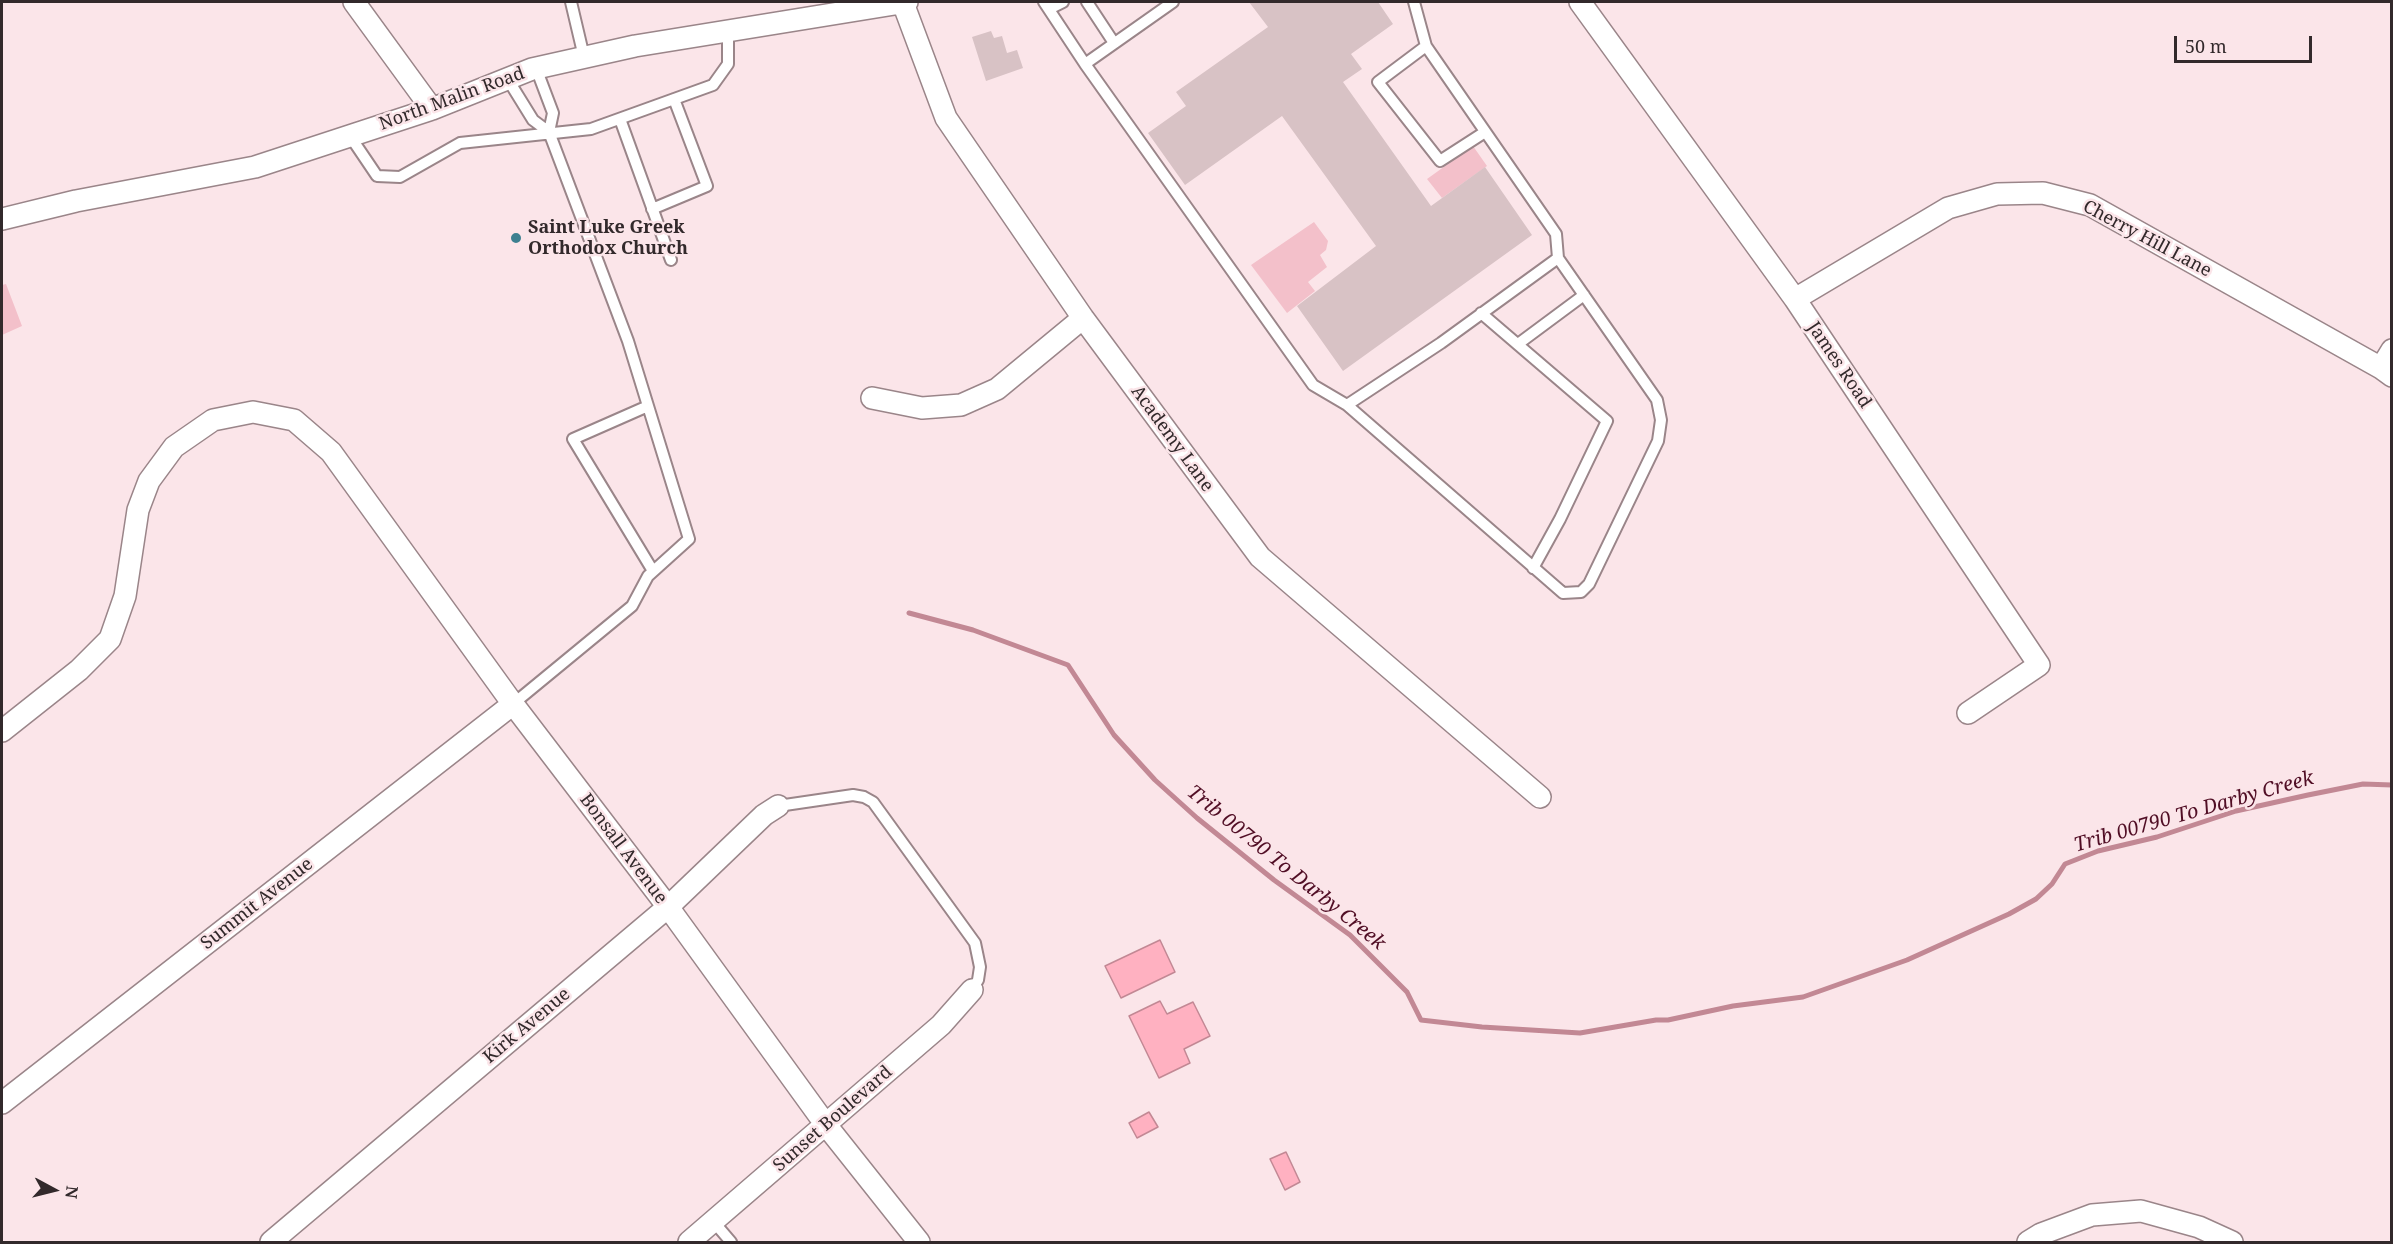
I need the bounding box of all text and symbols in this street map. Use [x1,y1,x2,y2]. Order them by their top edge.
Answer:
scale bar [2177,24,2315,62]
text: 50 m [2185,34,2227,58]
street label: North Malin Road [376,63,528,135]
street label: Cherry Hill Lane [2079,196,2215,282]
place label: Saint Luke Greek Orthodox Church [528,217,688,260]
marker: Saint Luke Greek Orthodox Church [509,231,523,245]
street label: James Road [1802,318,1876,412]
street label: Academy Lane [1126,382,1218,496]
water label: Trib 00790 To Darby Creek [2071,766,2317,858]
water label: Trib 00790 To Darby Creek [1182,781,1390,955]
street label: Bonsall Avenue [575,790,671,908]
street label: Summit Avenue [197,854,317,954]
street label: Kirk Avenue [479,984,575,1068]
street label: Sunset Boulevard [769,1061,897,1177]
north arrow [24,1160,84,1220]
text: N [60,1185,84,1200]

